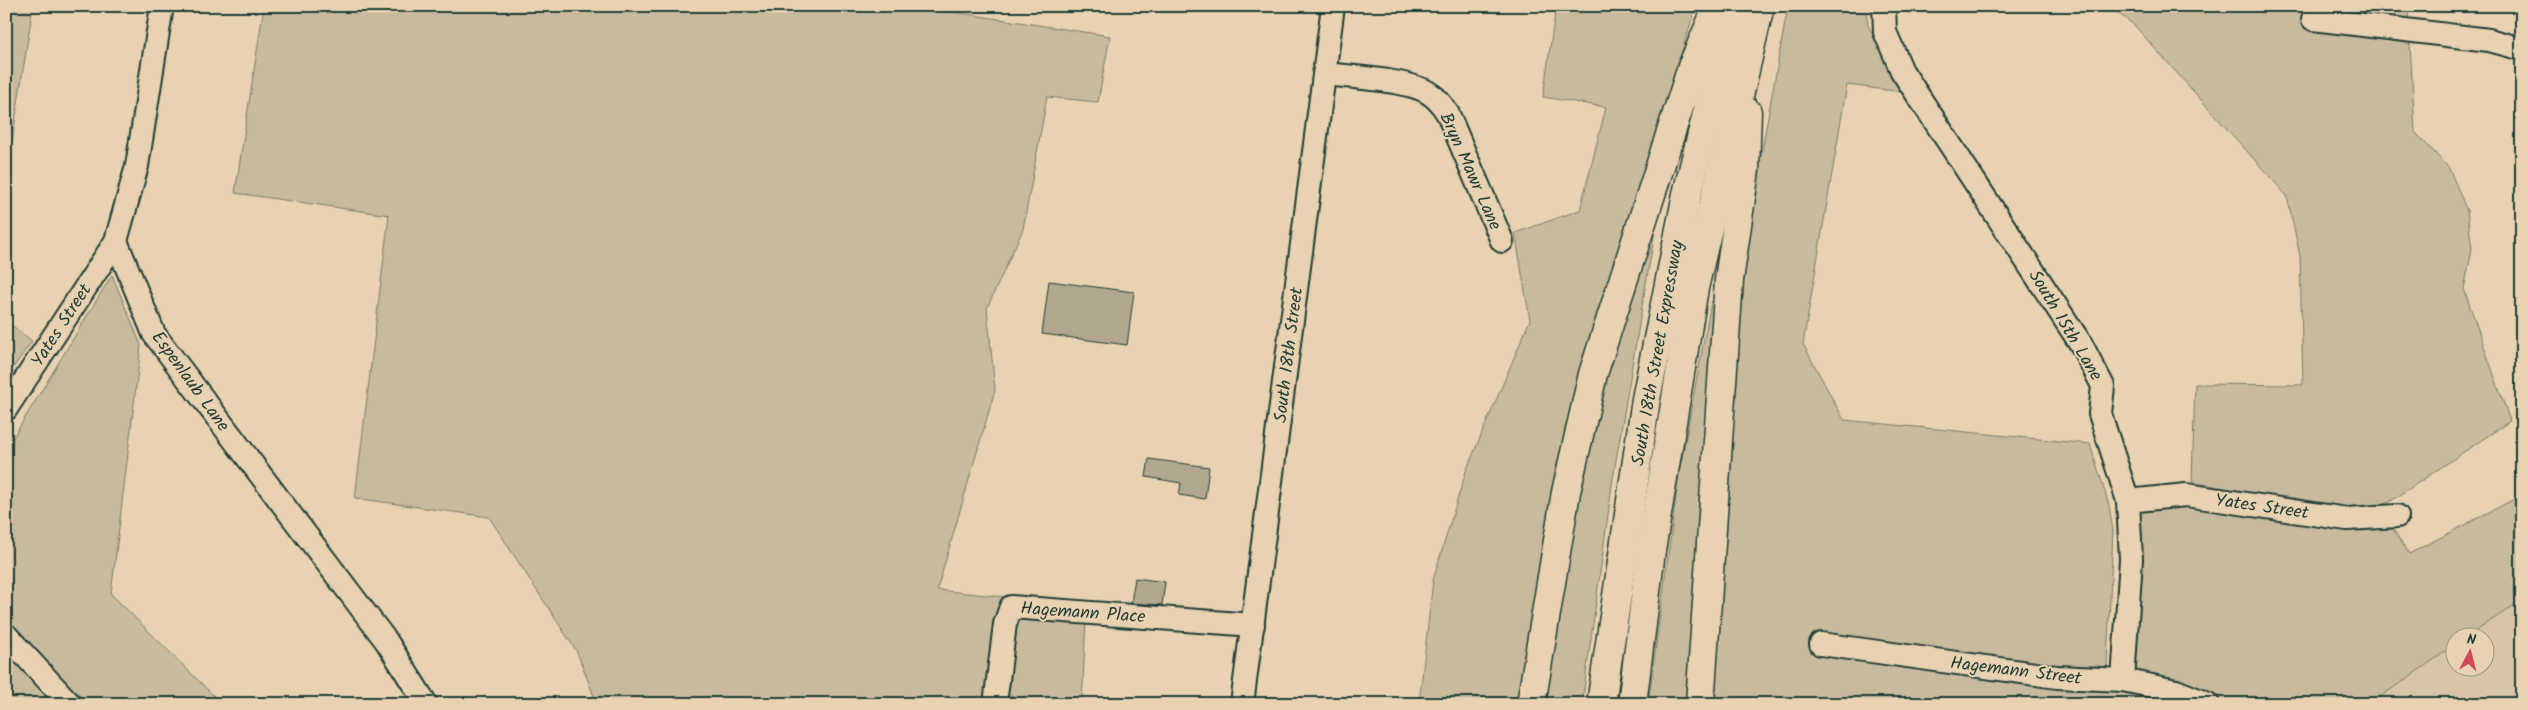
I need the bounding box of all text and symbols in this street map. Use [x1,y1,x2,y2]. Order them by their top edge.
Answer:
street label: Bryn Mawr Lane [1431,108,1509,235]
street label: South 18th Street Expressway [1624,238,1693,468]
street label: South 15th Lane [2020,265,2109,387]
street label: Yates Street [24,277,101,373]
street label: South 18th Street [1267,285,1312,425]
street label: Espenlaub Lane [143,325,236,438]
street label: Yates Street [2213,487,2312,529]
street label: Hagemann Place [1019,595,1146,632]
north arrow [2446,628,2496,678]
text: N [2466,629,2477,652]
street label: Hagemann Street [1949,649,2084,694]

